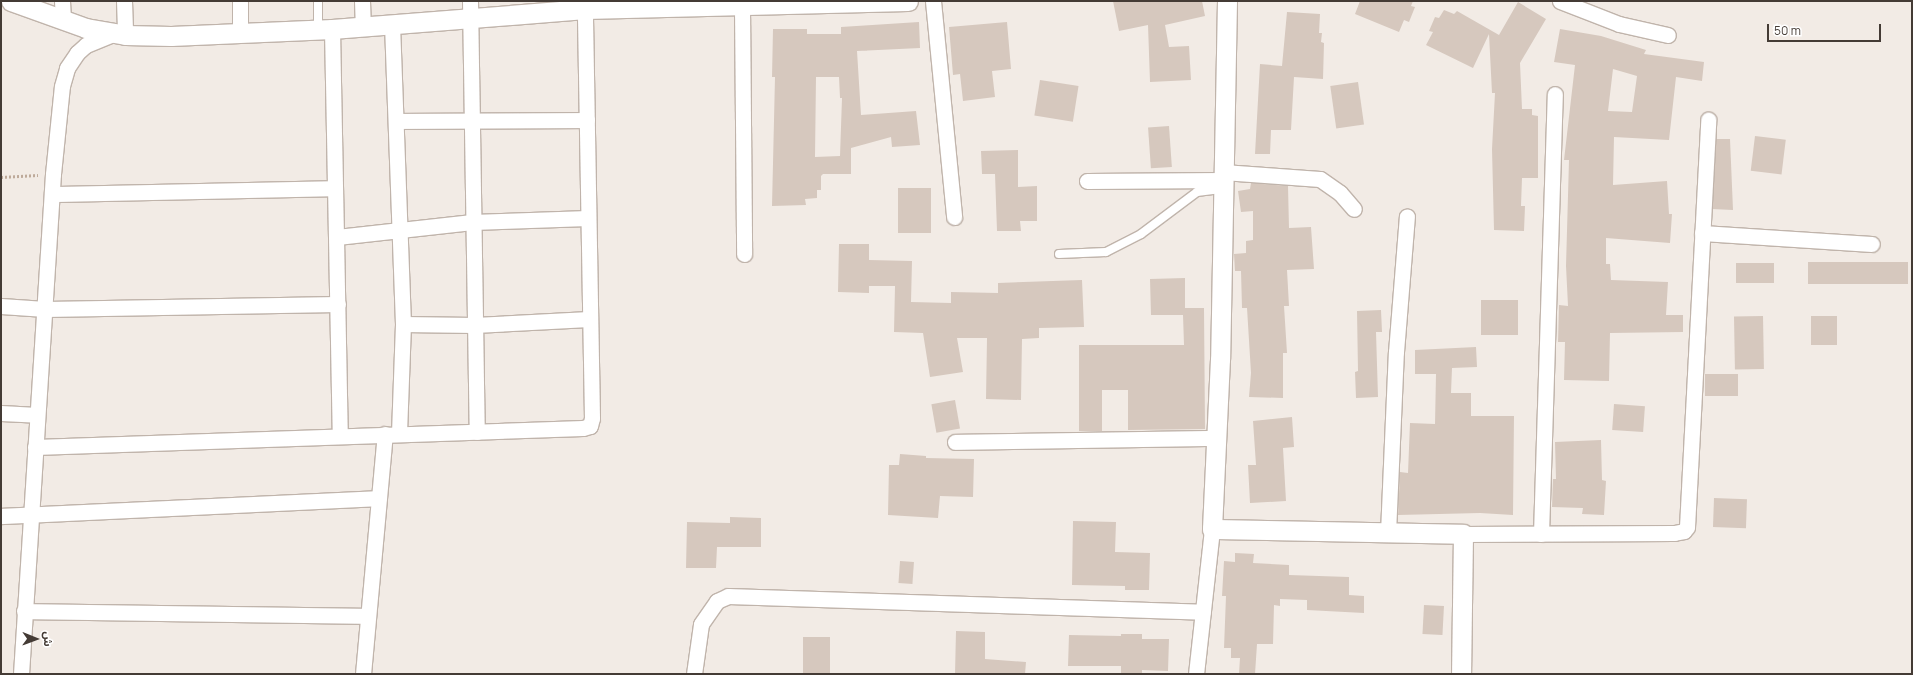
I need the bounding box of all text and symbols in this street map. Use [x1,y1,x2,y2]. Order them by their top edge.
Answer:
scale bar [1769,16,1883,42]
text: 50 m [1774,22,1801,39]
north arrow [16,619,56,659]
text: ش [41,632,56,647]

